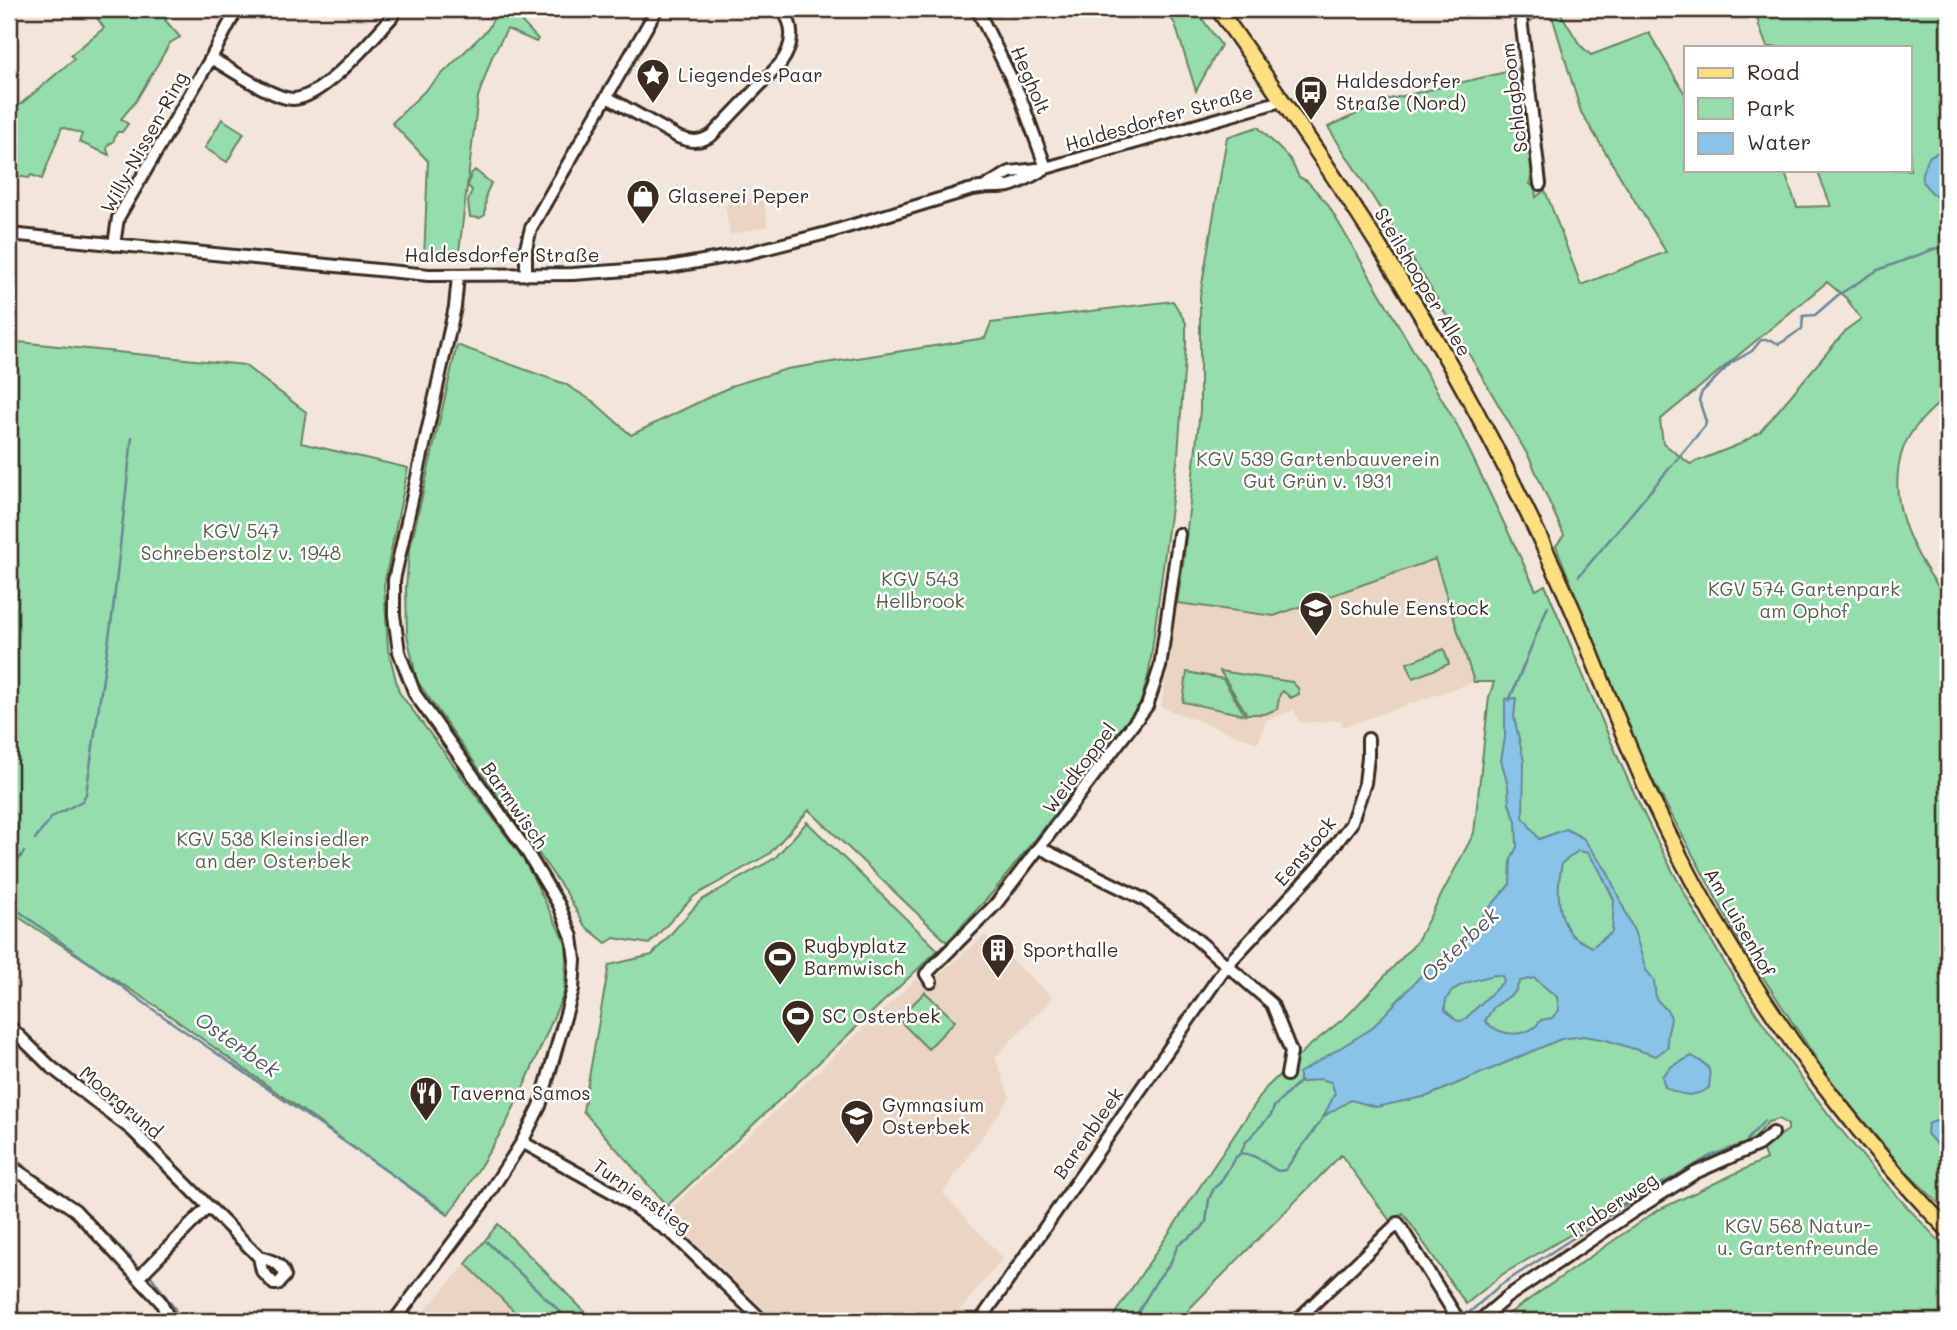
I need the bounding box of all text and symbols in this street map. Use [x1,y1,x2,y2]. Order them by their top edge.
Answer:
street label: Hegholt [1006,42,1057,118]
street label: Schlagboom [1494,42,1533,154]
legend [1684,46,1912,172]
place icon: Liegendes Paar [634,56,672,105]
text: Road [1747,58,1799,85]
place label: Liegendes Paar [678,62,823,87]
street label: Willy-Nissen-Ring [94,67,193,217]
place label: Haldesdorfer Straße (Nord) [1336,68,1466,115]
bus stop icon: Haldesdorfer Straße (Nord) [1292,73,1330,122]
street label: Haldesdorfer Straße [1062,79,1256,156]
text: Park [1747,94,1795,121]
text: Water [1747,128,1811,155]
shop icon: Glaserei Peper [624,177,662,226]
place label: Glaserei Peper [668,183,809,208]
street label: Steilshooper Allee [1369,203,1478,361]
street label: Haldesdorfer Straße [404,242,600,267]
park label: KGV 539 Gartenbauverein Gut Grün v. 1931 [1196,446,1440,493]
park label: KGV 547 Schreberstolz v. 1948 [141,518,341,565]
park label: KGV 543 Hellbrook [875,566,965,613]
park label: KGV 574 Gartenpark am Ophof [1708,576,1900,623]
school or university icon: Schule Eenstock [1297,589,1335,638]
place label: Schule Eenstock [1340,595,1489,620]
street label: Weidkoppel [1036,717,1121,818]
street label: Barmwisch [476,757,554,853]
street label: Eenstock [1268,811,1341,891]
park label: KGV 538 Kleinsiedler an der Osterbek [176,826,370,873]
street label: Am Luisenhof [1699,863,1782,981]
water label: Osterbek [1414,900,1504,987]
building icon: Sporthalle [979,931,1017,980]
place label: Rugbyplatz Barmwisch [804,933,907,980]
place label: Sporthalle [1023,937,1118,962]
sports icon: Rugbyplatz Barmwisch [761,938,799,987]
sports icon: SC Osterbek [779,997,817,1046]
place label: SC Osterbek [822,1003,940,1028]
water label: Osterbek [190,1005,286,1083]
street label: Moorgrund [75,1060,168,1144]
restaurant icon: Taverna Samos [407,1074,445,1123]
place label: Taverna Samos [450,1080,590,1105]
street label: Barenbleek [1047,1082,1128,1183]
place label: Gymnasium Osterbek [882,1092,984,1139]
school or university icon: Gymnasium Osterbek [838,1097,876,1146]
street label: Turnierstieg [588,1153,696,1239]
street label: Traberweg [1562,1166,1662,1243]
park label: KGV 568 Natur- u. Gartenfreunde [1717,1213,1879,1260]

